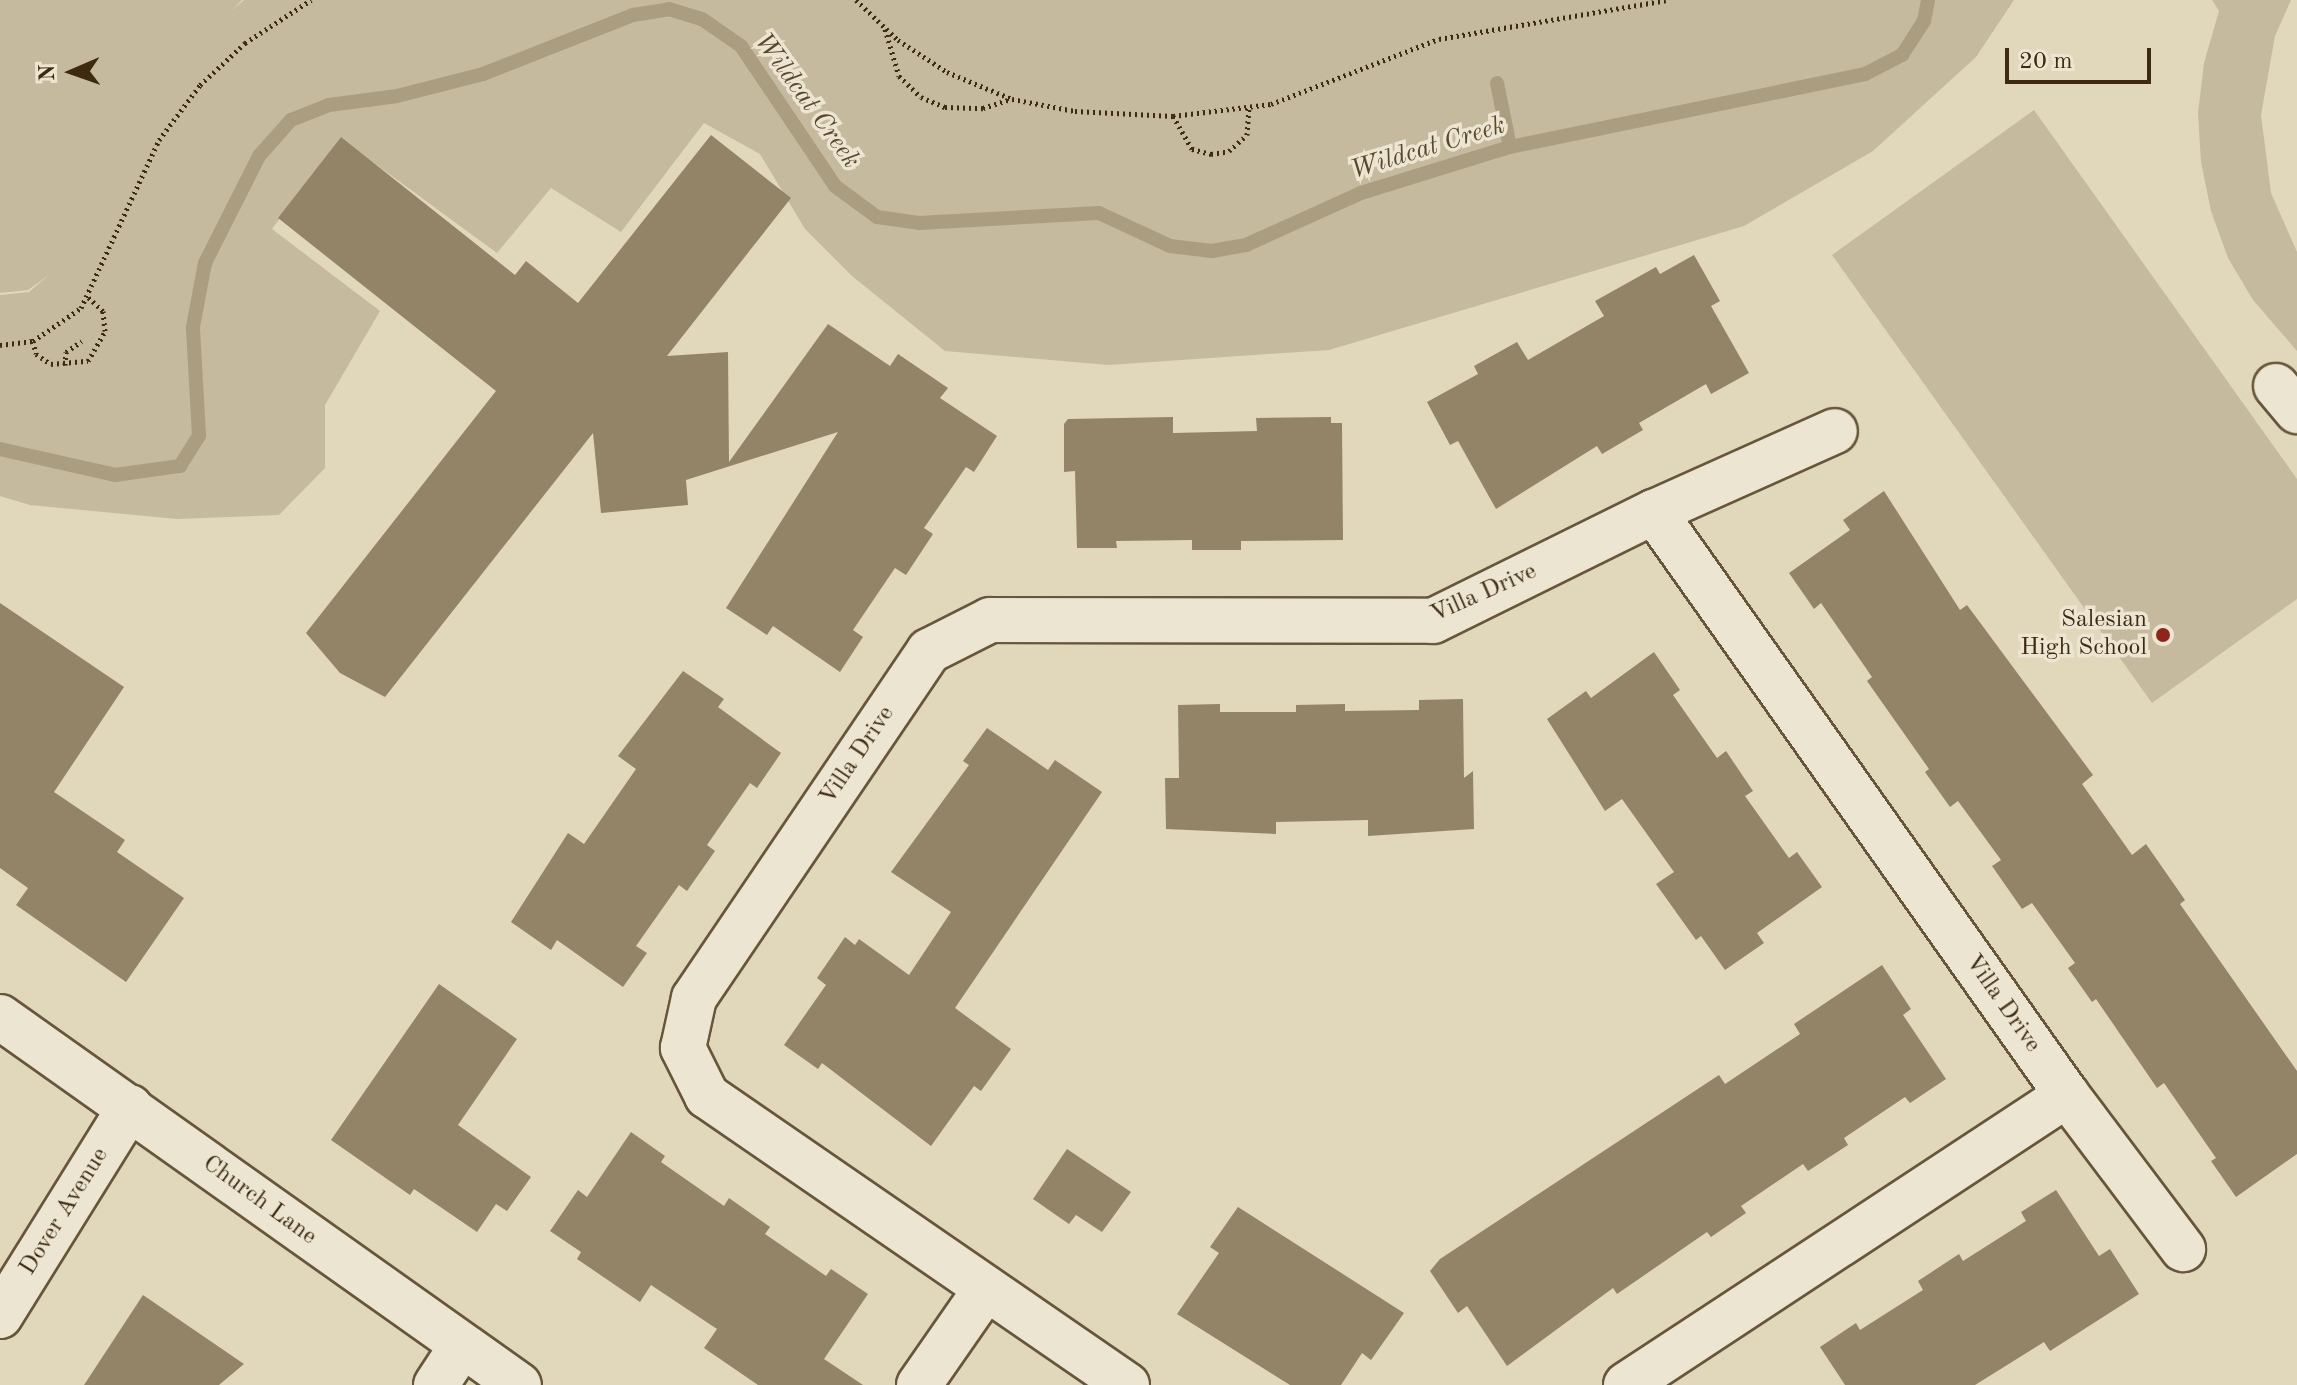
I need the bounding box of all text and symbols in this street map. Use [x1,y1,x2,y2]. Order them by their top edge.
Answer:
water label: Wildcat Creek [746,27,866,175]
north arrow [32,32,112,112]
scale bar [2009,32,2155,82]
text: 20 m [2019,50,2073,74]
text: N [37,64,59,82]
water label: Wildcat Creek [1347,111,1509,187]
street label: Villa Drive [1426,558,1542,630]
place label: Salesian High School [2020,607,2147,663]
marker: Salesian High School [2154,626,2172,644]
street label: Villa Drive [814,701,902,811]
street label: Villa Drive [1958,949,2046,1059]
street label: Dover Avenue [14,1143,116,1281]
street label: Church Lane [196,1150,322,1252]

